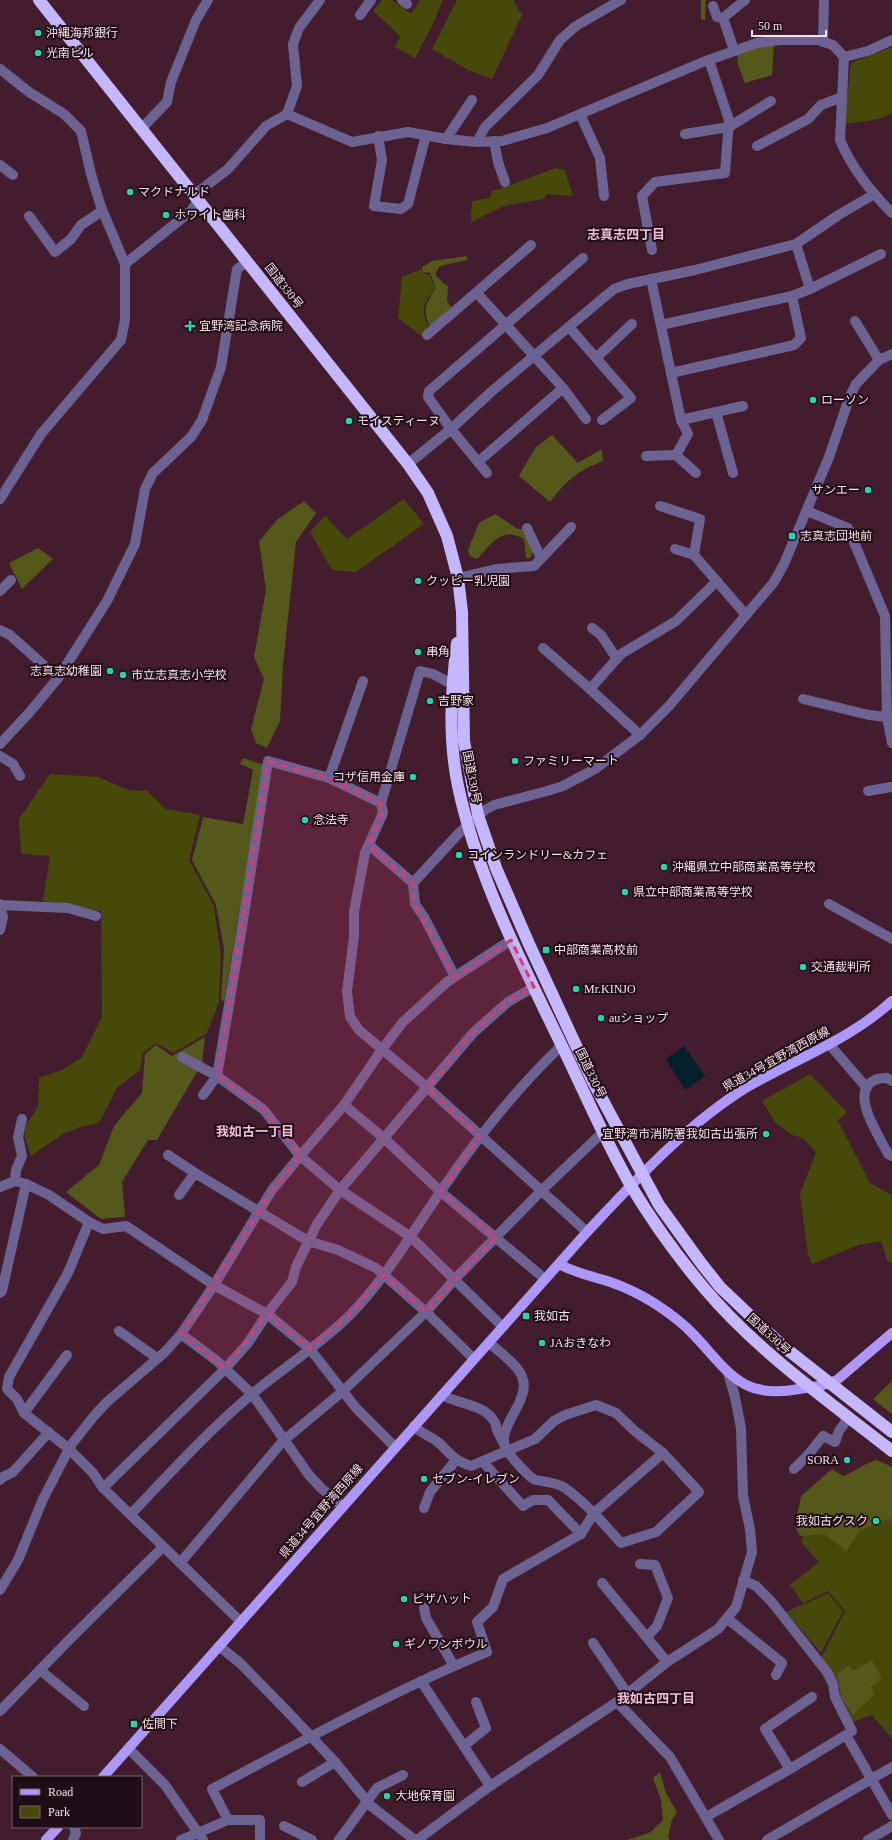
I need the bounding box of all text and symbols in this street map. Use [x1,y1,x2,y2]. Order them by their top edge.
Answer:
scale bar [752,12,826,38]
text: 50 m [758,19,783,33]
place label: 沖縄海邦銀行 [46,26,118,40]
marker: 沖縄海邦銀行 [33,28,43,38]
place label: 光南ビル [46,46,94,60]
marker: 光南ビル [33,48,43,58]
place label: マクドナルド [138,185,210,199]
marker: マクドナルド [125,187,135,197]
place label: ホワイト歯科 [174,208,246,222]
marker: ホワイト歯科 [161,210,171,220]
district label: 志真志四丁目 [587,227,665,242]
street label: 国道330号 [262,260,306,312]
place label: 宜野湾記念病院 [199,319,283,333]
marker: 宜野湾記念病院 [184,320,196,332]
place label: ローソン [821,393,869,407]
marker: ローソン [808,395,818,405]
place label: モイスティーヌ [357,414,440,428]
marker: モイスティーヌ [344,416,354,426]
place label: サンエー [812,483,860,497]
marker: サンエー [863,485,873,495]
place label: 志真志団地前 [800,529,872,543]
marker: 志真志団地前 [787,531,797,541]
place label: クッピー乳児園 [426,574,510,588]
marker: クッピー乳児園 [413,576,423,586]
place label: 串角 [426,645,450,659]
marker: 串角 [413,647,423,657]
place label: 志真志幼稚園 [30,664,102,678]
marker: 志真志幼稚園 [105,666,115,676]
place label: 市立志真志小学校 [131,668,227,682]
marker: 市立志真志小学校 [118,670,128,680]
place label: 吉野家 [438,694,474,708]
marker: 吉野家 [425,696,435,706]
street label: 国道330号 [460,749,484,805]
place label: ファミリーマート [523,754,619,768]
marker: ファミリーマート [510,756,520,766]
place label: コザ信用金庫 [333,770,405,784]
marker: コザ信用金庫 [408,772,418,782]
place label: 念法寺 [313,813,349,827]
marker: 念法寺 [300,815,310,825]
place label: コインランドリー&カフェ [467,848,608,862]
marker: コインランドリー&カフェ [454,850,464,860]
place label: 沖縄県立中部商業高等学校 [672,860,816,874]
marker: 沖縄県立中部商業高等学校 [659,862,669,872]
place label: 県立中部商業高等学校 [633,885,753,899]
marker: 県立中部商業高等学校 [620,887,630,897]
place label: 中部商業高校前 [554,943,638,957]
marker: 中部商業高校前 [541,945,551,955]
place label: 交通裁判所 [811,960,871,974]
marker: 交通裁判所 [798,962,808,972]
place label: Mr.KINJO [584,982,636,996]
marker: Mr.KINJO [571,984,581,994]
place label: auショップ [609,1011,668,1025]
marker: auショップ [596,1013,606,1023]
street label: 県道34号宜野湾西原線 [720,1024,832,1094]
street label: 国道330号 [573,1046,609,1100]
district label: 我如古一丁目 [216,1124,294,1139]
place label: 宜野湾市消防署我如古出張所 [602,1127,758,1141]
marker: 宜野湾市消防署我如古出張所 [761,1129,771,1139]
place label: 我如古 [534,1309,570,1323]
marker: 我如古 [521,1311,531,1321]
street label: 国道330号 [744,1311,794,1357]
place label: JAおきなわ [550,1336,611,1350]
marker: JAおきなわ [537,1338,547,1348]
place label: SORA [807,1453,839,1467]
marker: SORA [842,1455,852,1465]
street label: 県道34号宜野湾西原線 [276,1461,366,1561]
place label: セブン-イレブン [432,1472,520,1486]
marker: セブン-イレブン [419,1474,429,1484]
place label: 我如古グスク [796,1514,868,1528]
marker: 我如古グスク [871,1516,881,1526]
place label: ピザハット [412,1592,472,1606]
marker: ピザハット [399,1594,409,1604]
place label: ギノワンボウル [404,1637,488,1651]
marker: ギノワンボウル [391,1639,401,1649]
district label: 我如古四丁目 [617,1691,695,1706]
place label: 佐間下 [142,1717,178,1731]
marker: 佐間下 [129,1719,139,1729]
legend [12,1776,142,1828]
text: Road [48,1785,73,1799]
place label: 大地保育園 [395,1789,455,1803]
marker: 大地保育園 [382,1791,392,1801]
text: Park [48,1805,70,1819]

